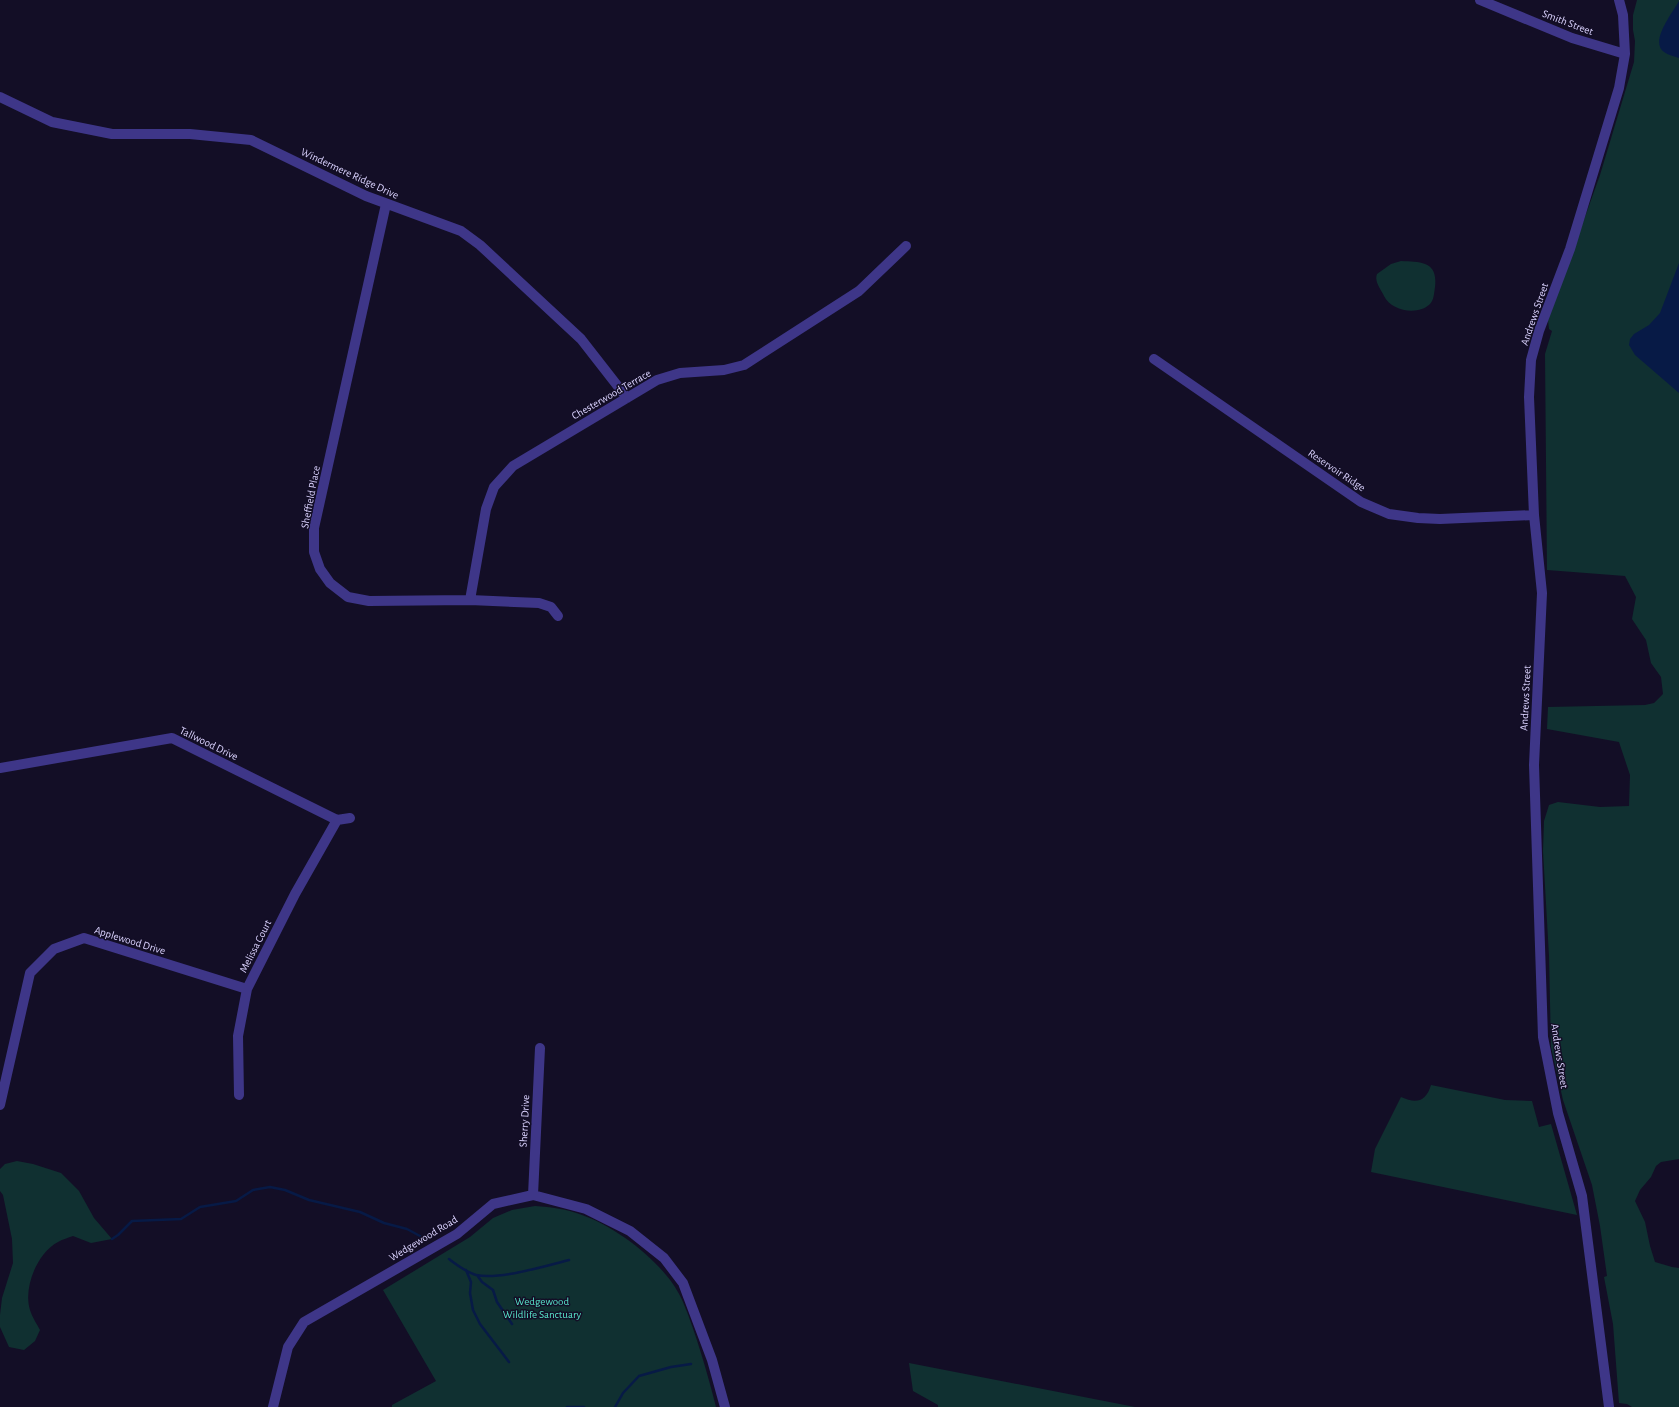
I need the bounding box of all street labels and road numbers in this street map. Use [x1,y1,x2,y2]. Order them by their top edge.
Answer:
street label: Smith Street [1541,8,1595,37]
street label: Windermere Ridge Drive [299,146,400,201]
street label: Andrews Street [1519,281,1550,347]
street label: Chesterwood Terrace [570,367,653,422]
street label: Reservoir Ridge [1306,447,1367,494]
street label: Sheffield Place [299,465,322,529]
street label: Andrews Street [1518,665,1533,731]
street label: Tallwood Drive [178,725,240,762]
street label: Melissa Court [238,918,274,974]
street label: Applewood Drive [93,924,167,956]
street label: Andrews Street [1549,1023,1570,1090]
street label: Sherry Drive [518,1095,531,1148]
street label: Wedgewood Road [387,1213,460,1263]

